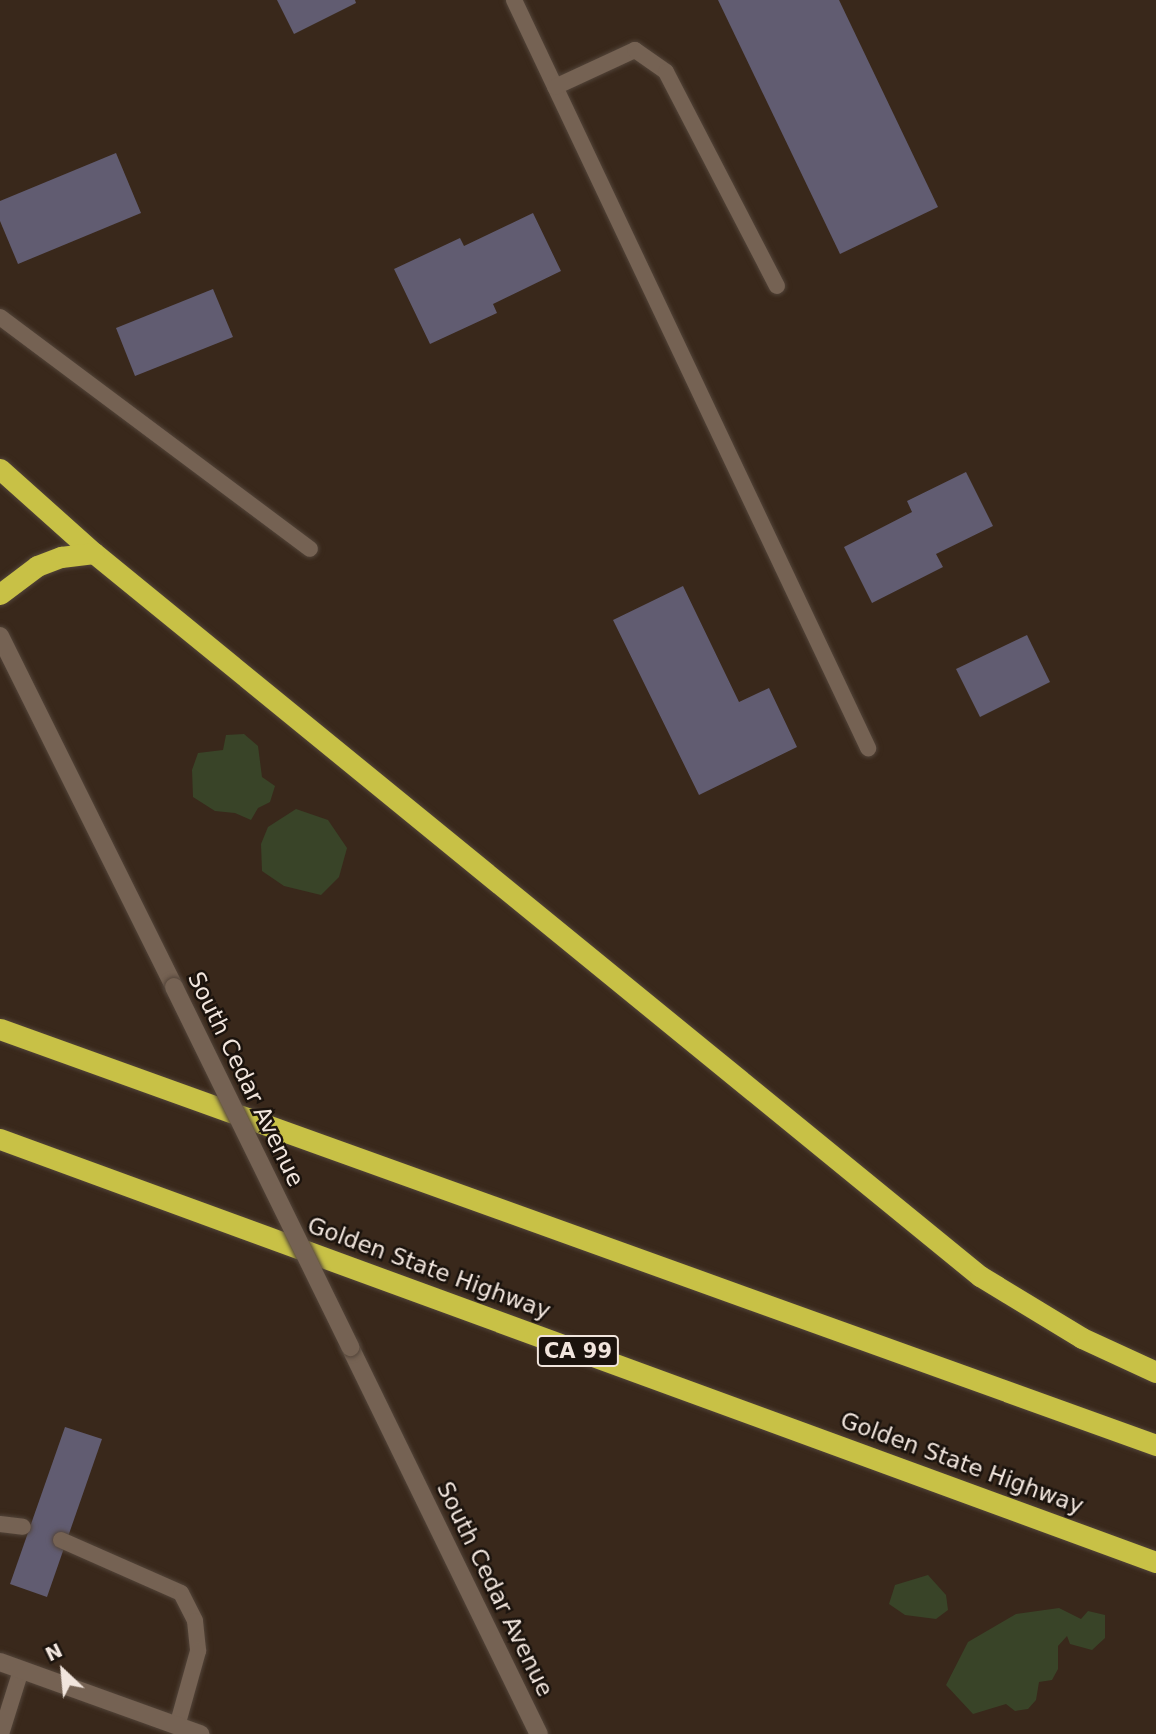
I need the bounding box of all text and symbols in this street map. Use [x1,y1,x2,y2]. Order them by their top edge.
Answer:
street label: South Cedar Avenue [182,967,310,1191]
street label: Golden State Highway [304,1211,554,1325]
road number: CA 99 [536,1334,620,1368]
street label: Golden State Highway [837,1406,1087,1520]
street label: South Cedar Avenue [431,1477,559,1701]
north arrow [28,1636,98,1706]
text: N [42,1639,66,1665]

